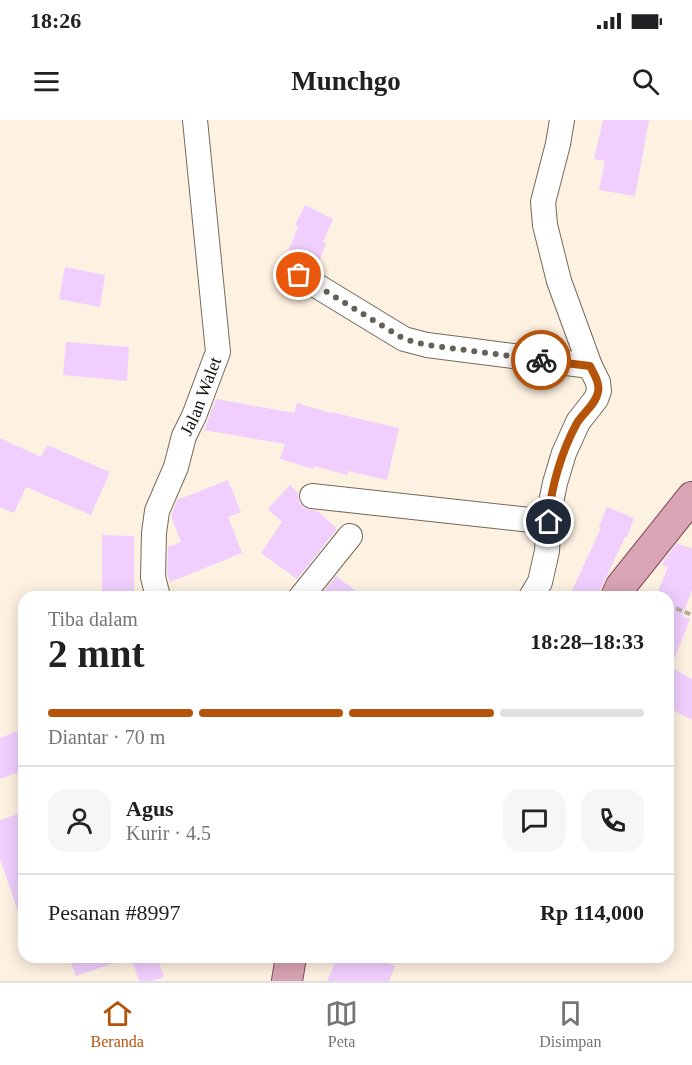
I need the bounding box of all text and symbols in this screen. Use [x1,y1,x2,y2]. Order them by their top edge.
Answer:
text: 18:26 [30,8,81,33]
icon: menu [30,65,63,98]
icon: search [629,65,662,98]
text: Munchgo [291,66,401,96]
pin [273,249,324,300]
icon: bag [282,258,315,291]
courier [511,330,571,390]
icon: bike [525,344,558,377]
street label: Jalan Walet [176,354,225,439]
pin [523,496,574,547]
icon: home [532,505,565,538]
text: Tiba dalam [48,608,138,630]
text: 18:28–18:33 [530,629,644,654]
text: 2 mnt [48,632,144,675]
text: Diantar · 70 m [48,726,165,748]
button: person [48,789,111,852]
button: chat [503,789,566,852]
button: phone [581,789,644,852]
text: Agus [126,796,174,821]
text: Kurir · 4.5 [126,822,211,844]
text: Pesanan #8997 [48,900,181,925]
text: Rp 114,000 [540,900,644,925]
tab: Beranda [91,997,144,1051]
tab: Peta [325,997,358,1051]
tab: Disimpan [539,997,601,1051]

